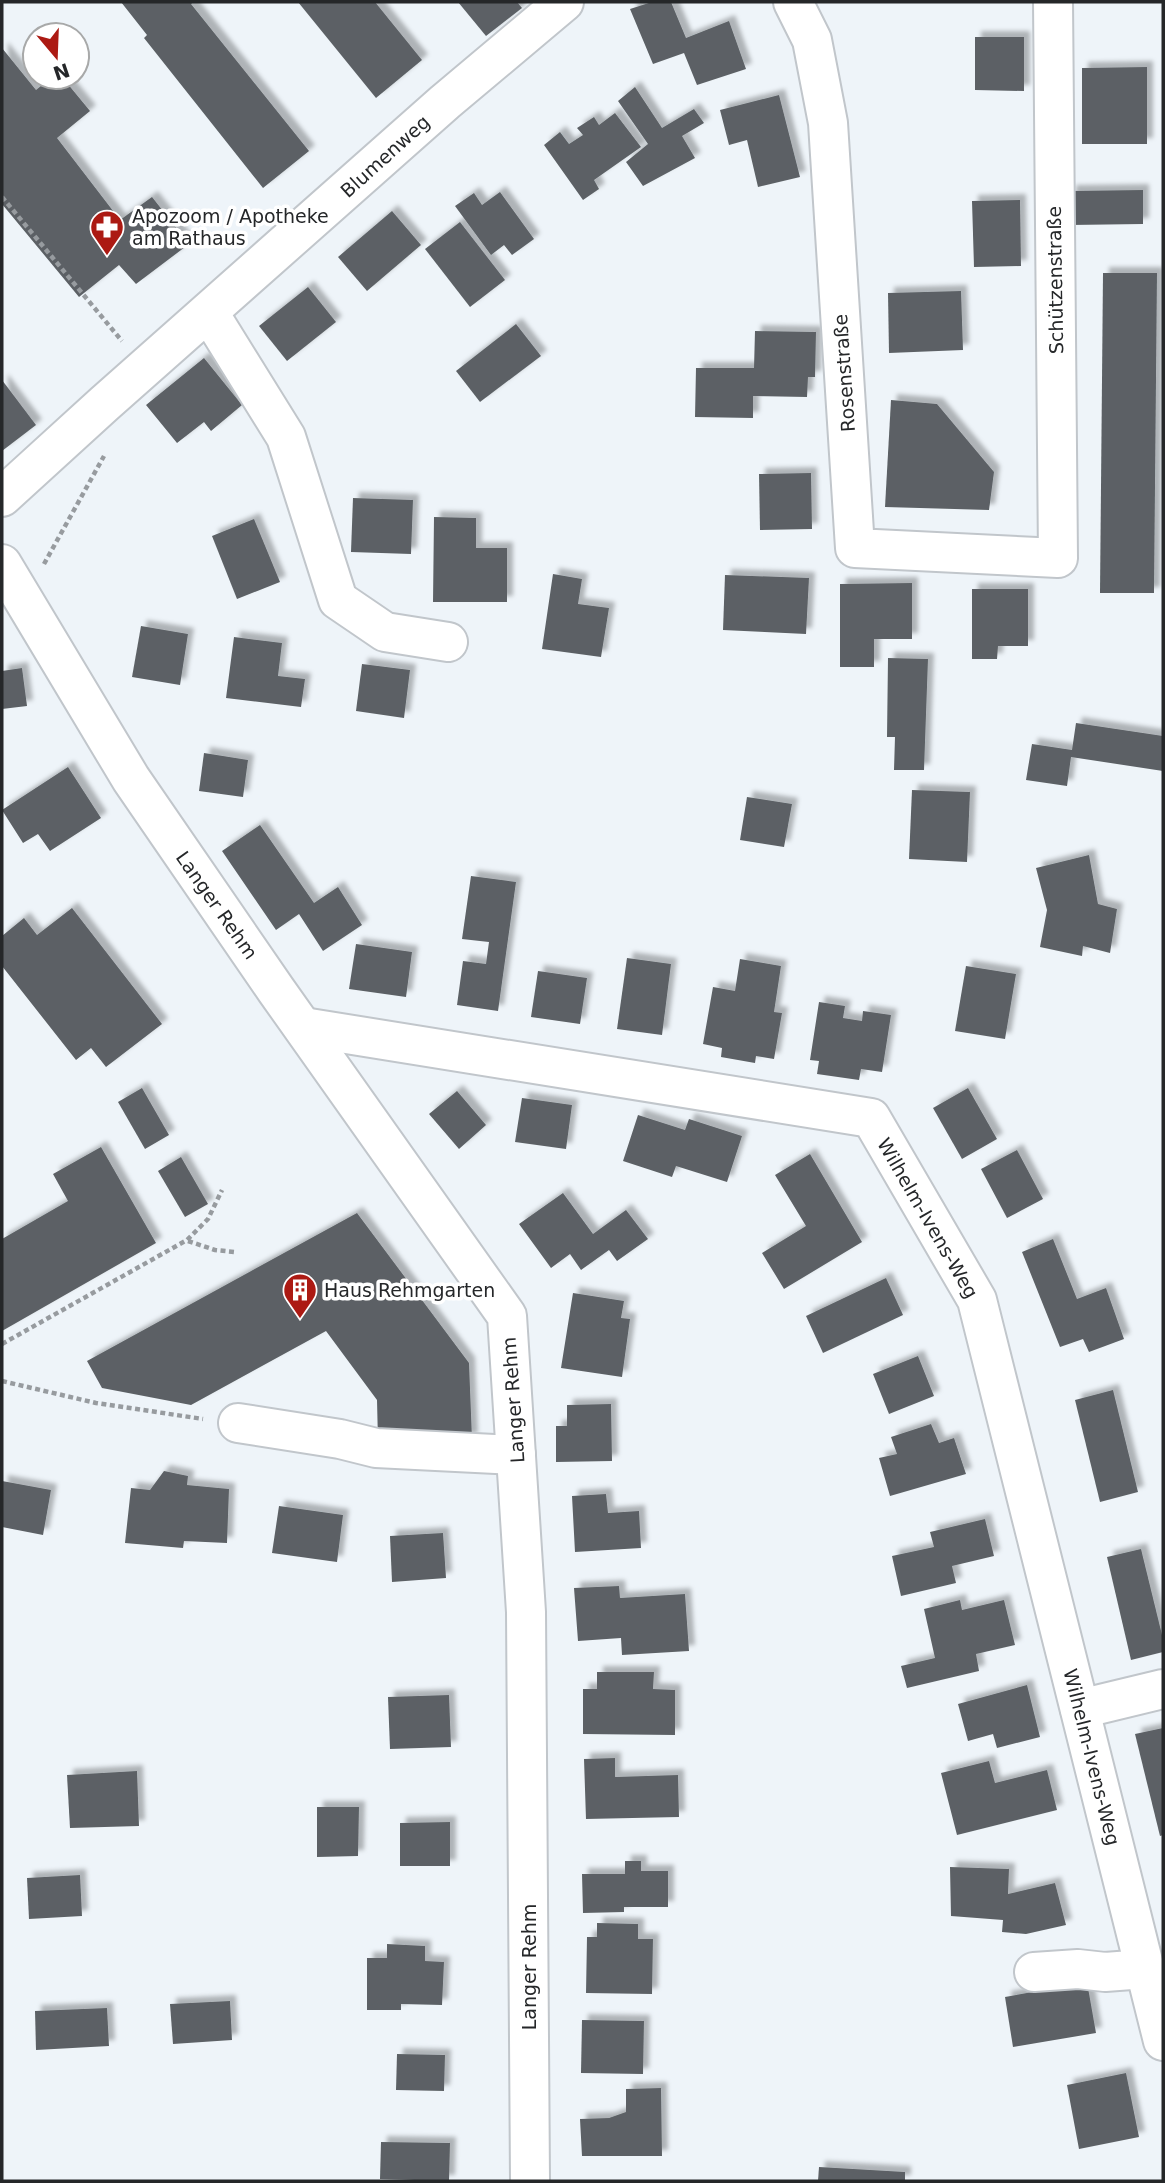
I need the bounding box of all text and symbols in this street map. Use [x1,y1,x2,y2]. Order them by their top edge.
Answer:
north arrow [21,21,91,91]
text: N [50,59,73,85]
street label: Blumenweg [336,110,434,202]
place label: Apozoom / Apotheke am Rathaus [132,205,329,249]
street label: Schützenstraße [1043,206,1067,354]
pharmacy icon: Apozoom / Apotheke am Rathaus [88,208,126,257]
street label: Rosenstraße [829,313,859,433]
street label: Langer Rehm [172,847,262,963]
street label: Wilhelm-Ivens-Weg [873,1134,983,1302]
building icon: Haus Rehmgarten [281,1271,319,1320]
place label: Haus Rehmgarten [324,1279,495,1301]
street label: Langer Rehm [498,1336,528,1464]
street label: Wilhelm-Ivens-Weg [1059,1666,1125,1848]
street label: Langer Rehm [518,1904,540,2030]

